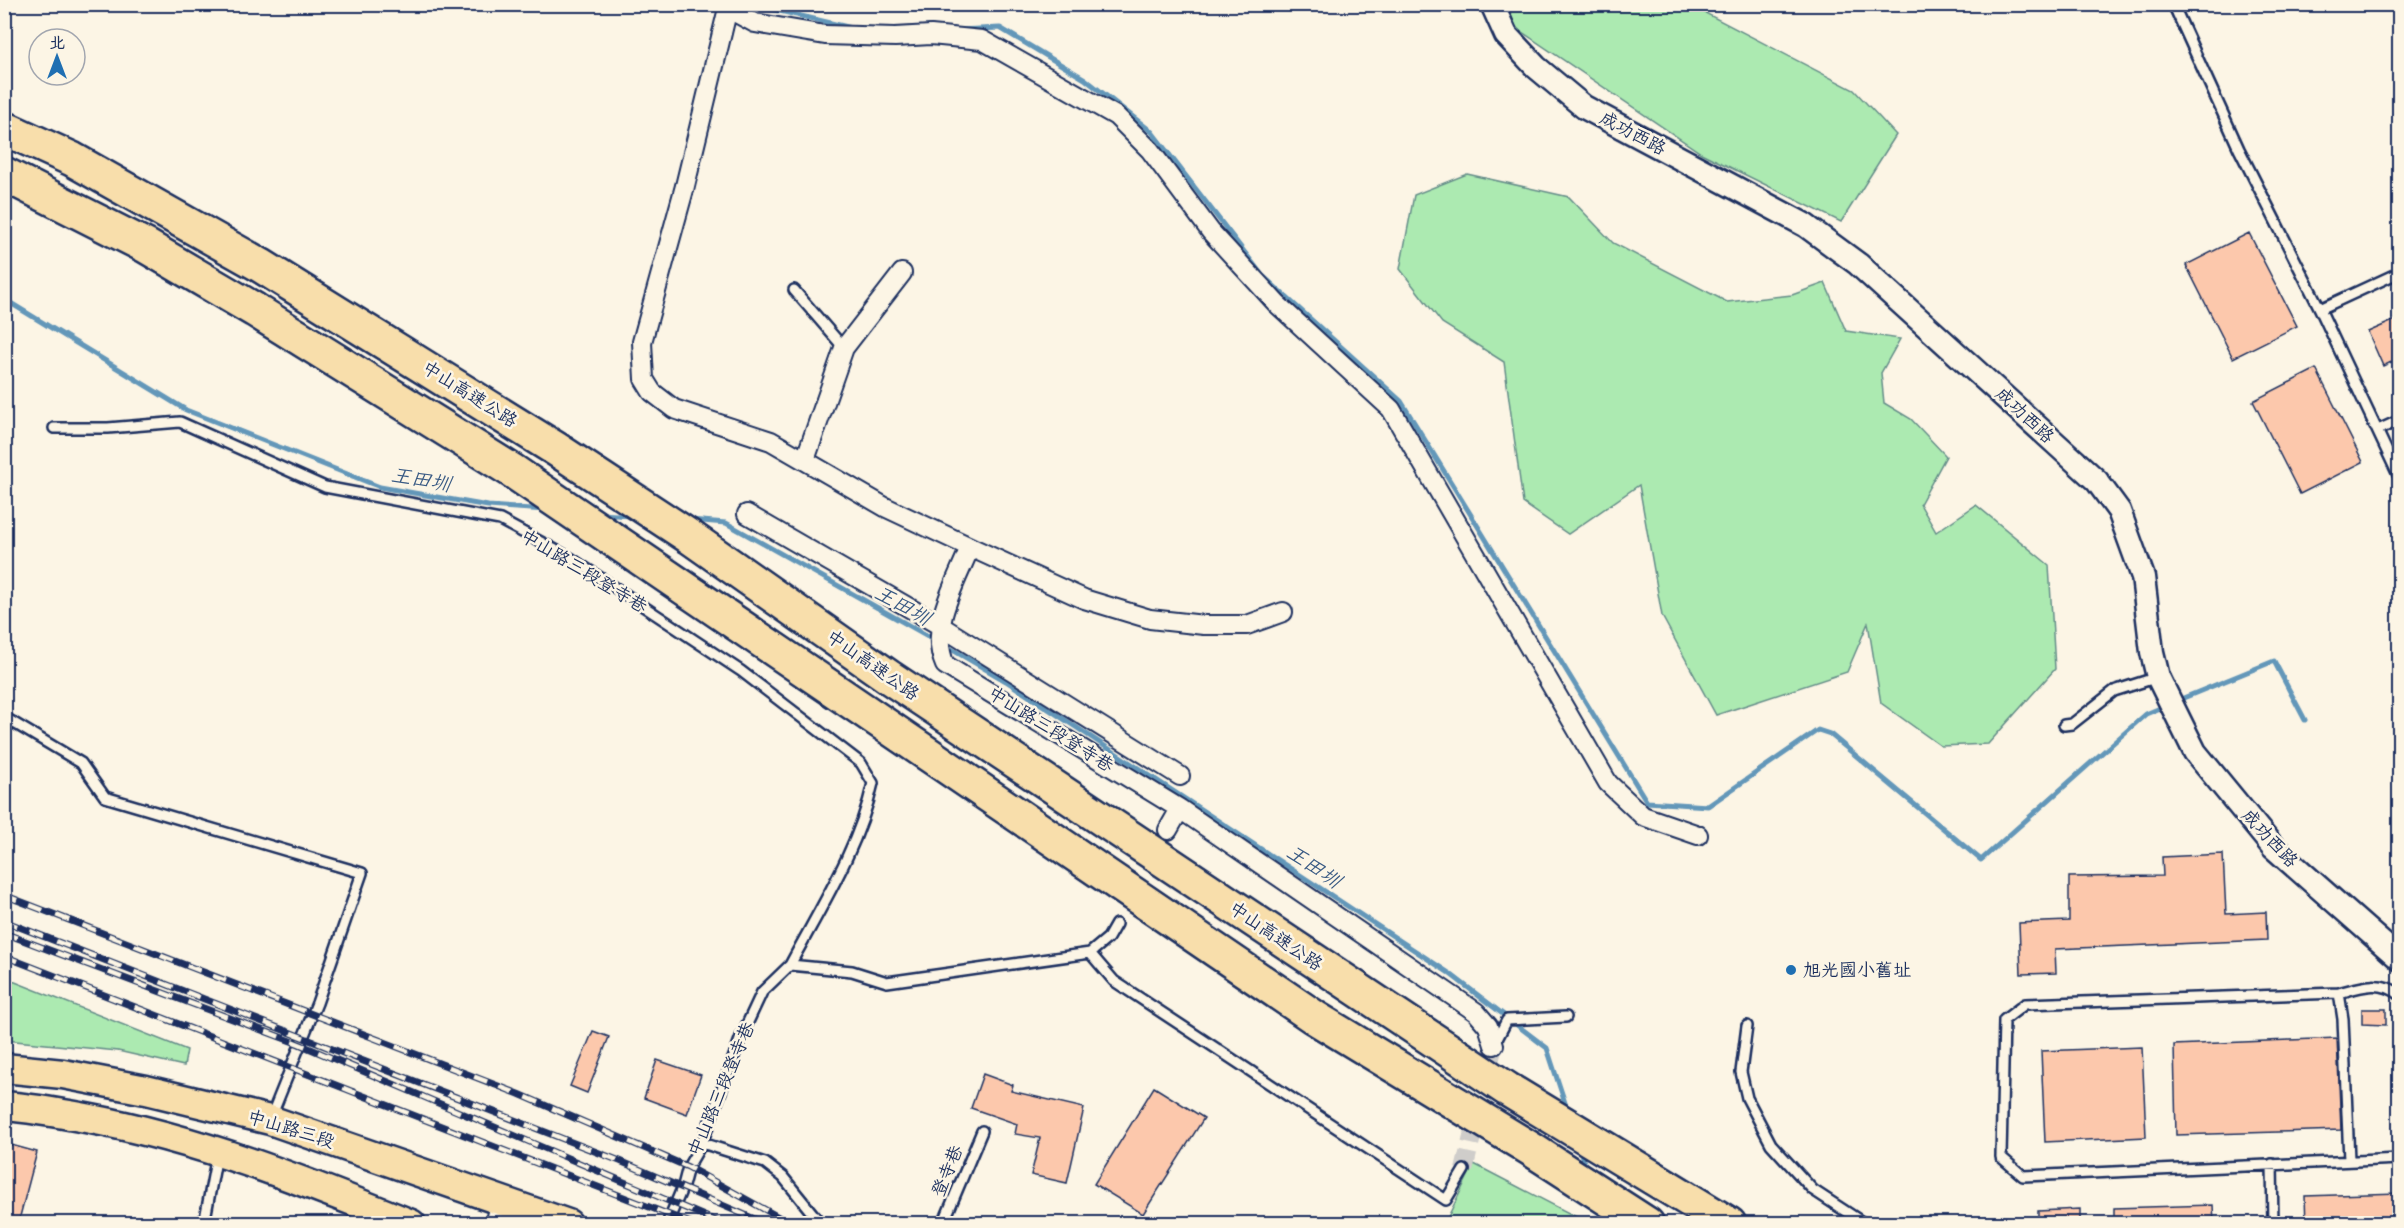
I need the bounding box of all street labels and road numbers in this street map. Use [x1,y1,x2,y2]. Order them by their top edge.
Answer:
street label: 成功西路 [1594,107,1669,163]
street label: 中山高速公路 [416,357,521,435]
street label: 成功西路 [1988,383,2058,451]
street label: 中山路三段登寺巷 [515,525,651,621]
street label: 中山高速公路 [820,626,923,708]
street label: 中山路三段登寺巷 [982,682,1117,780]
street label: 成功西路 [2234,805,2302,875]
street label: 中山高速公路 [1223,898,1326,979]
street label: 中山路三段登寺巷 [684,1019,763,1161]
street label: 中山路三段 [244,1106,337,1157]
street label: 登寺巷 [928,1142,971,1202]

